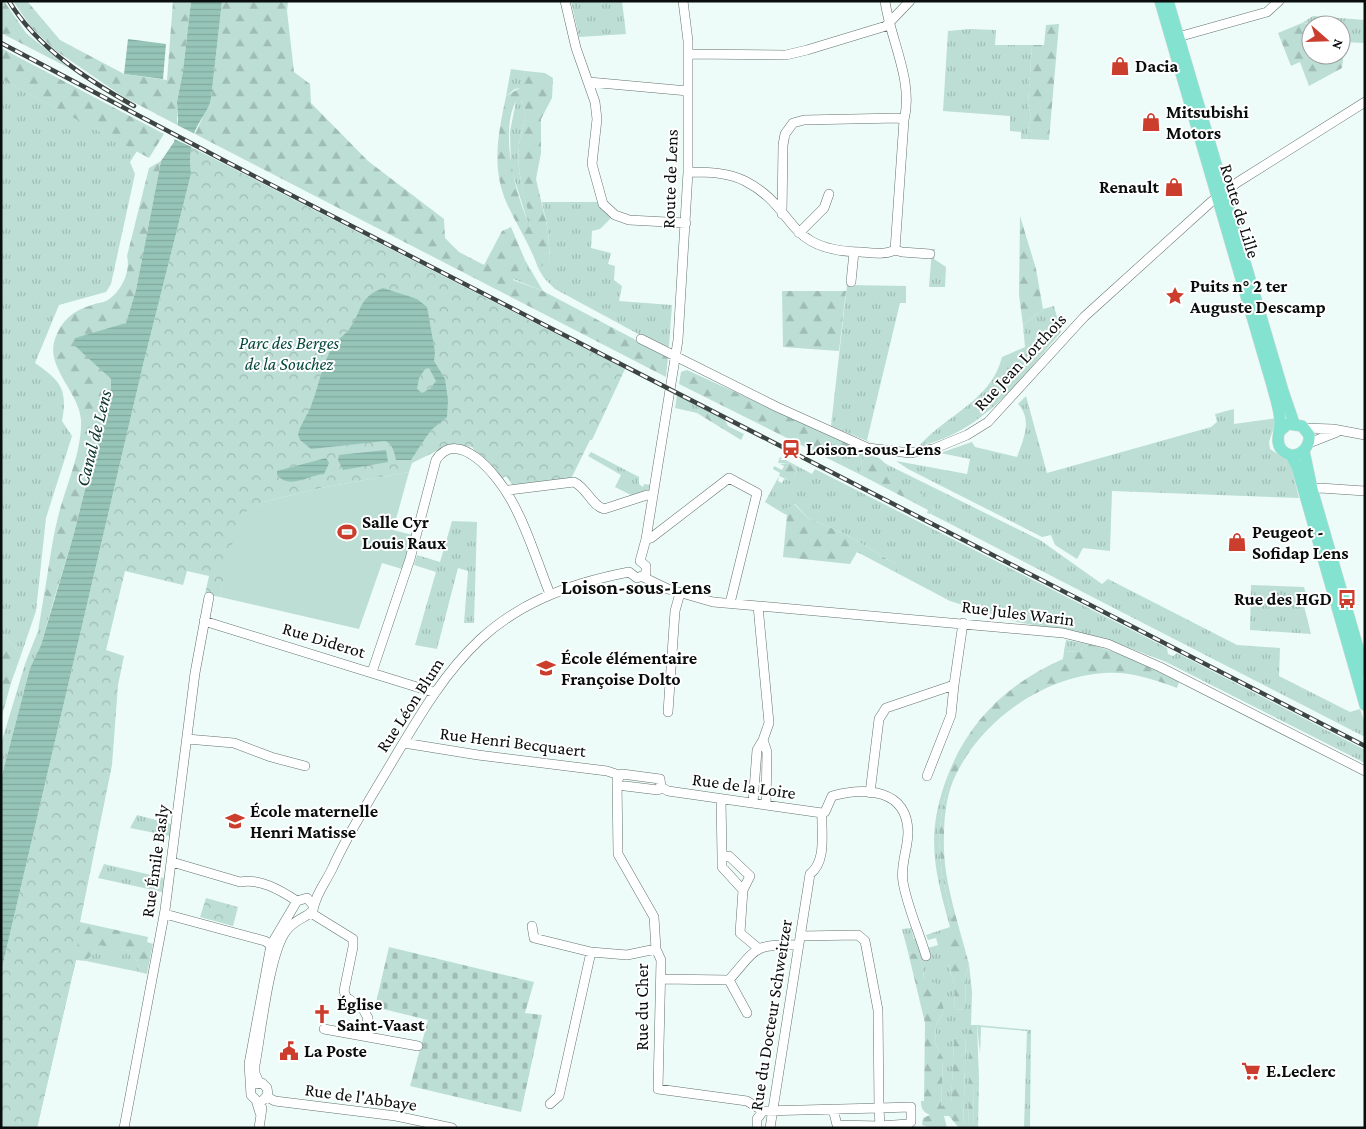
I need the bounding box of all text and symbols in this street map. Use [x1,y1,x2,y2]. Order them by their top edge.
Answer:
north arrow [1301,15,1351,65]
text: N [1329,37,1347,52]
shop icon: Dacia [1109,55,1131,77]
place label: Dacia [1135,56,1178,76]
place label: Mitsubishi Motors [1166,102,1249,143]
shop icon: Mitsubishi Motors [1140,111,1162,133]
street label: Route de Lens [658,129,682,229]
street label: Route de Lille [1216,162,1264,260]
shop icon: Renault [1163,176,1185,198]
place label: Renault [1099,177,1160,197]
place label: Puits n° 2 ter Auguste Descamp [1189,276,1326,317]
place icon: Puits n° 2 ter Auguste Descamp [1164,285,1186,307]
street label: Rue Jean Lorthois [970,309,1070,415]
park label: Parc des Berges de la Souchez [239,333,339,374]
water label: Canal de Lens [71,388,116,489]
station icon: Loison-sous-Lens [780,438,802,460]
place label: Loison-sous-Lens [806,439,941,459]
place label: Salle Cyr Louis Raux [362,512,447,553]
sports icon: Salle Cyr Louis Raux [336,521,358,543]
place label: Peugeot - Sofidap Lens [1252,522,1349,563]
shop icon: Peugeot - Sofidap Lens [1226,531,1248,553]
district label: Loison-sous-Lens [561,576,711,598]
bus stop icon: Rue des HGD [1336,588,1358,610]
place label: Rue des HGD [1234,589,1332,609]
street label: Rue Jules Warin [960,596,1076,630]
street label: Rue Diderot [280,618,369,662]
place label: École élémentaire Françoise Dolto [561,648,697,689]
street label: Rue Léon Blum [372,654,448,756]
school or university icon: École élémentaire Françoise Dolto [535,657,557,679]
street label: Rue Henri Becquaert [439,723,588,761]
street label: Rue de la Loire [691,769,797,803]
place label: École maternelle Henri Matisse [250,801,378,842]
street label: Rue Émile Basly [137,803,173,919]
school or university icon: École maternelle Henri Matisse [224,810,246,832]
street label: Rue du Docteur Schweitzer [746,917,796,1112]
street label: Rue du Cher [632,963,652,1051]
place label: Église Saint-Vaast [337,994,425,1035]
church icon: Église Saint-Vaast [311,1003,333,1025]
public building icon: La Poste [278,1040,300,1062]
place label: La Poste [304,1041,367,1061]
supermarket icon: E.Leclerc [1240,1060,1262,1082]
place label: E.Leclerc [1266,1061,1336,1081]
street label: Rue de l'Abbaye [304,1079,418,1115]

